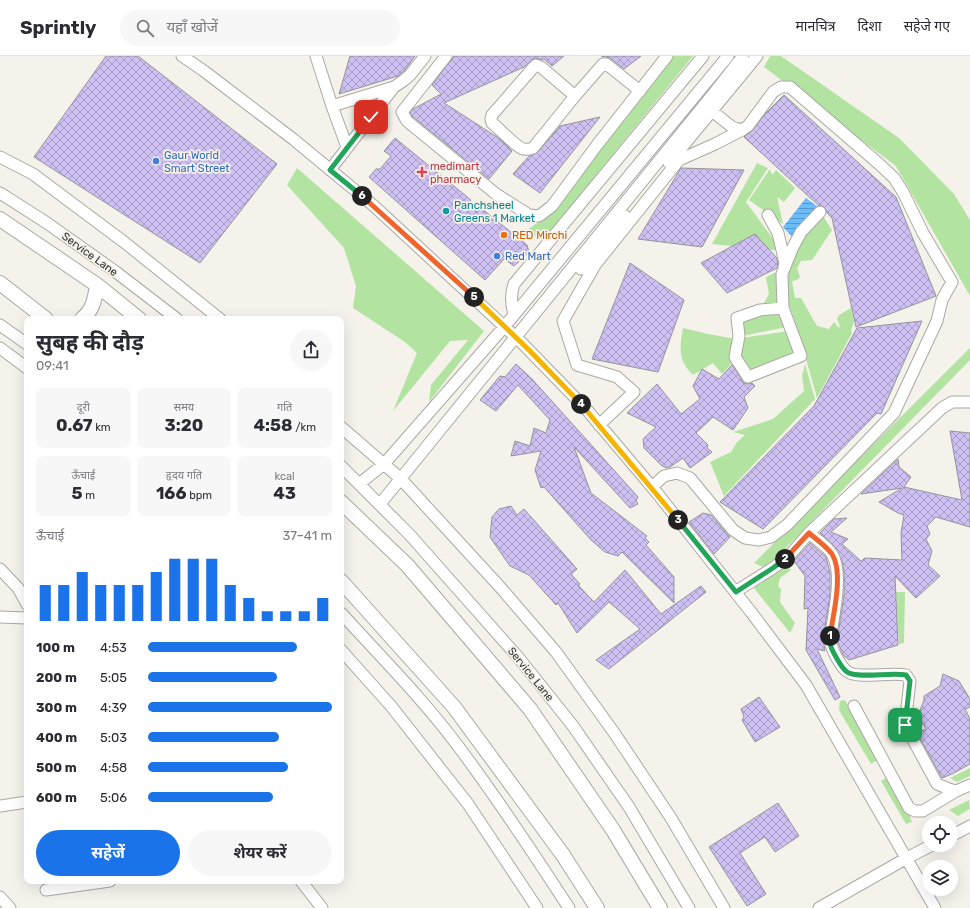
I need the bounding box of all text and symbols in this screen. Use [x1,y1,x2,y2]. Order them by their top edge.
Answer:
search box [120,10,400,46]
text: Sprintly [20,16,96,39]
icon: search [134,17,156,39]
text: यहाँ खोजें [166,18,218,36]
text: मानचित्र [795,18,835,35]
text: दिशा [857,18,882,35]
text: सहेजे गए [904,18,950,35]
pin [354,100,388,134]
icon: check [360,106,382,128]
place label: Gaur World Smart Street [164,149,230,175]
marker: Gaur World Smart Street [151,156,161,166]
place label: medimart pharmacy [430,160,481,186]
marker: medimart pharmacy [417,167,427,177]
pin: 6 [352,186,372,206]
text: 6 [358,189,366,202]
place label: Panchsheel Greens 1 Market [454,199,536,225]
marker: Panchsheel Greens 1 Market [441,206,451,216]
place label: RED Mirchi [512,229,567,242]
street label: Service Lane [59,230,120,279]
marker: RED Mirchi [499,230,509,240]
place label: Red Mart [505,250,552,263]
marker: Red Mart [492,251,502,261]
pin: 5 [464,287,484,307]
text: 5 [470,290,478,303]
text: सुबह की दौड़ [36,329,144,356]
button: share [290,329,332,371]
text: 09:41 [36,358,69,373]
pin: 4 [571,394,591,414]
text: 4 [577,397,585,410]
text: दूरी [77,401,90,414]
text: समय [174,401,194,414]
text: गति [277,401,292,414]
text: 0.67 [56,415,92,435]
text: 3:20 [165,415,203,435]
text: 4:58 [253,415,292,435]
text: km [92,421,111,434]
text: /km [292,421,316,434]
text: ऊँचाई [71,469,95,482]
text: हृदय गति [166,469,202,482]
text: kcal [275,470,295,483]
text: 5 [72,483,83,503]
text: 166 [156,483,187,503]
text: 43 [273,483,296,503]
text: m [83,489,95,502]
text: bpm [187,489,212,502]
pin: 3 [668,510,688,530]
text: 3 [674,513,682,526]
text: ऊँचाई [36,528,64,543]
text: 37–41 m [282,528,332,543]
pin: 2 [775,549,795,569]
text: 2 [781,552,789,565]
pin: 1 [820,626,840,646]
text: 1 [827,629,833,642]
text: 100 m [36,640,75,655]
text: 4:53 [100,640,127,655]
street label: Service Lane [505,645,556,704]
text: 200 m [36,670,77,685]
text: 5:05 [100,670,127,685]
text: 300 m [36,700,77,715]
text: 4:39 [100,700,127,715]
pin [888,708,922,742]
icon: arrive [894,714,916,736]
text: 400 m [36,730,77,745]
text: 5:03 [100,730,127,745]
text: 500 m [36,760,77,775]
text: 4:58 [100,760,127,775]
text: 600 m [36,790,77,805]
text: 5:06 [100,790,127,805]
map controls [922,816,958,896]
button: locate [922,816,958,852]
button: सहेजें [36,830,180,876]
button: शेयर करें [188,830,332,876]
button: layers [922,860,958,896]

